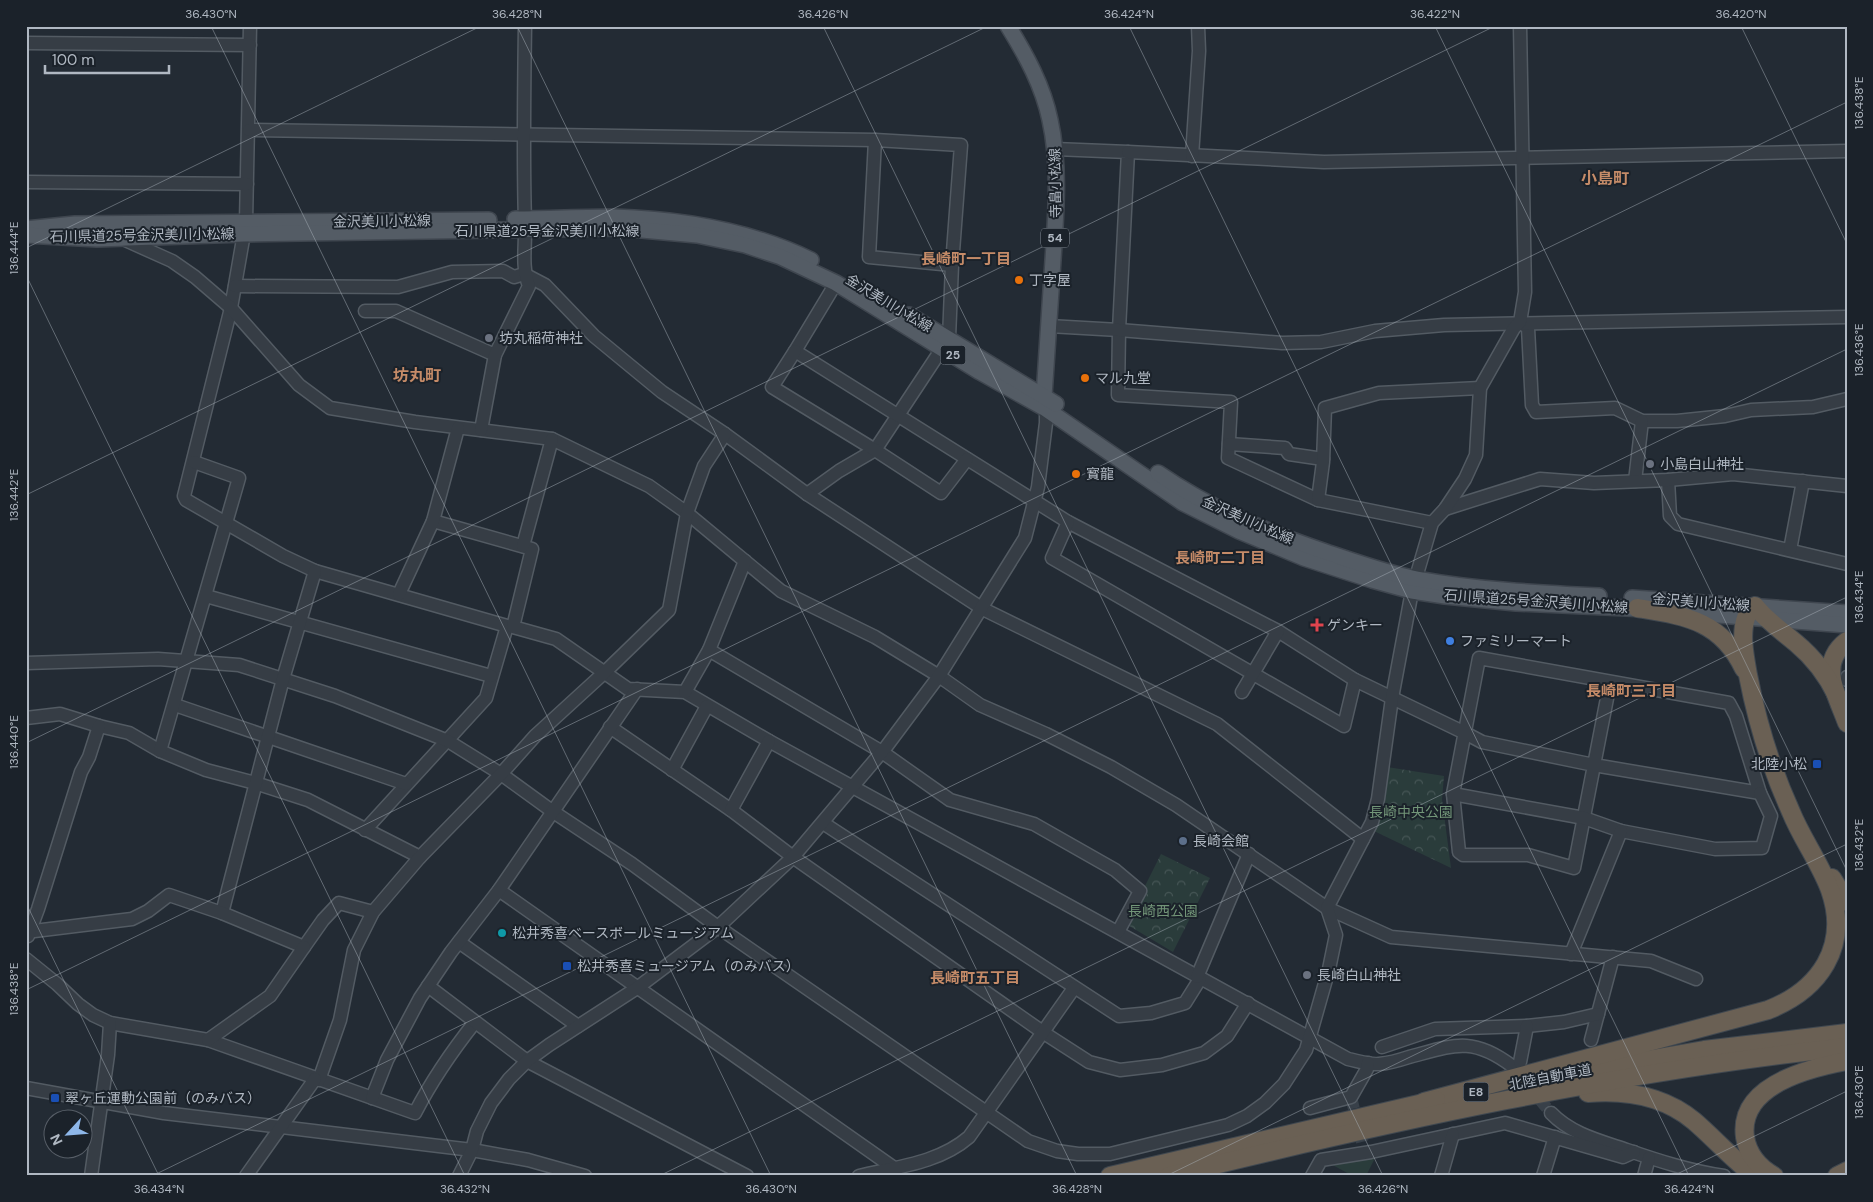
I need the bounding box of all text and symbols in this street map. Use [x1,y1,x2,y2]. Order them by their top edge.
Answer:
text: 36.430°N [185,6,237,22]
text: 36.428°N [492,6,542,22]
text: 36.426°N [798,6,848,22]
text: 36.424°N [1104,6,1154,22]
text: 36.422°N [1410,6,1460,22]
text: 36.420°N [1715,6,1767,22]
scale bar [45,42,169,74]
text: 100 m [52,50,95,70]
text: 136.438°E [1851,76,1867,129]
street label: 寺畠小松線 [1045,148,1065,218]
district label: 小島町 [1581,168,1629,189]
street label: 金沢美川小松線 [333,211,431,231]
text: 136.444°E [6,221,22,275]
street label: 石川県道25号金沢美川小松線 [455,222,639,240]
street label: 石川県道25号金沢美川小松線 [50,224,234,246]
road number: 54 [1041,228,1069,248]
district label: 長崎町一丁目 [921,249,1011,269]
street label: 金沢美川小松線 [842,270,936,336]
place label: 丁字屋 [1029,271,1071,289]
marker: 丁字屋 [1013,274,1025,286]
text: 136.436°E [1851,323,1867,377]
place label: 坊丸稲荷神社 [499,329,583,347]
marker: 坊丸稲荷神社 [483,332,495,344]
road number: 25 [940,346,966,364]
district label: 坊丸町 [393,365,441,386]
place label: マル九堂 [1095,369,1151,387]
marker: マル九堂 [1079,372,1091,384]
place label: 小島白山神社 [1660,455,1744,473]
marker: 小島白山神社 [1644,458,1656,470]
place label: 寳龍 [1086,465,1114,483]
text: 136.442°E [6,468,22,521]
marker: 寳龍 [1070,468,1082,480]
street label: 金沢美川小松線 [1200,492,1296,548]
district label: 長崎町二丁目 [1175,548,1265,568]
text: 136.434°E [1851,570,1867,623]
street label: 石川県道25号金沢美川小松線 [1443,586,1629,616]
street label: 金沢美川小松線 [1651,590,1751,614]
place label: ゲンキー [1327,616,1383,634]
marker: ゲンキー [1311,619,1323,631]
place label: ファミリーマート [1460,632,1572,650]
marker: ファミリーマート [1444,635,1456,647]
district label: 長崎町三丁目 [1586,681,1676,701]
text: 136.440°E [6,715,22,769]
place label: 北陸小松 [1751,755,1807,773]
marker: 北陸小松 [1811,758,1823,770]
park label: 長崎中央公園 [1369,803,1453,821]
text: 136.432°E [1851,819,1867,871]
place label: 長崎会館 [1193,832,1249,850]
marker: 長崎会館 [1177,835,1189,847]
park label: 長崎西公園 [1128,902,1198,920]
place label: 松井秀喜ベースボールミュージアム [512,924,734,942]
marker: 松井秀喜ベースボールミュージアム [496,927,508,939]
place label: 松井秀喜ミュージアム（のみバス） [577,957,800,975]
marker: 松井秀喜ミュージアム（のみバス） [561,960,573,972]
text: 136.438°E [6,962,22,1015]
place label: 長崎白山神社 [1317,966,1401,984]
district label: 長崎町五丁目 [930,968,1020,988]
marker: 長崎白山神社 [1301,969,1313,981]
street label: 北陸自動車道 [1507,1060,1593,1094]
text: 136.430°E [1851,1065,1867,1119]
road number: E8 [1464,1082,1488,1102]
place label: 翠ヶ丘運動公園前（のみバス） [65,1089,261,1107]
marker: 翠ヶ丘運動公園前（のみバス） [49,1092,61,1104]
north arrow [42,1110,92,1160]
text: N [46,1131,67,1148]
text: 36.434°N [134,1181,184,1197]
text: 36.432°N [440,1181,490,1197]
text: 36.430°N [745,1181,797,1197]
text: 36.428°N [1052,1181,1102,1197]
text: 36.426°N [1358,1181,1408,1197]
text: 36.424°N [1664,1181,1714,1197]

